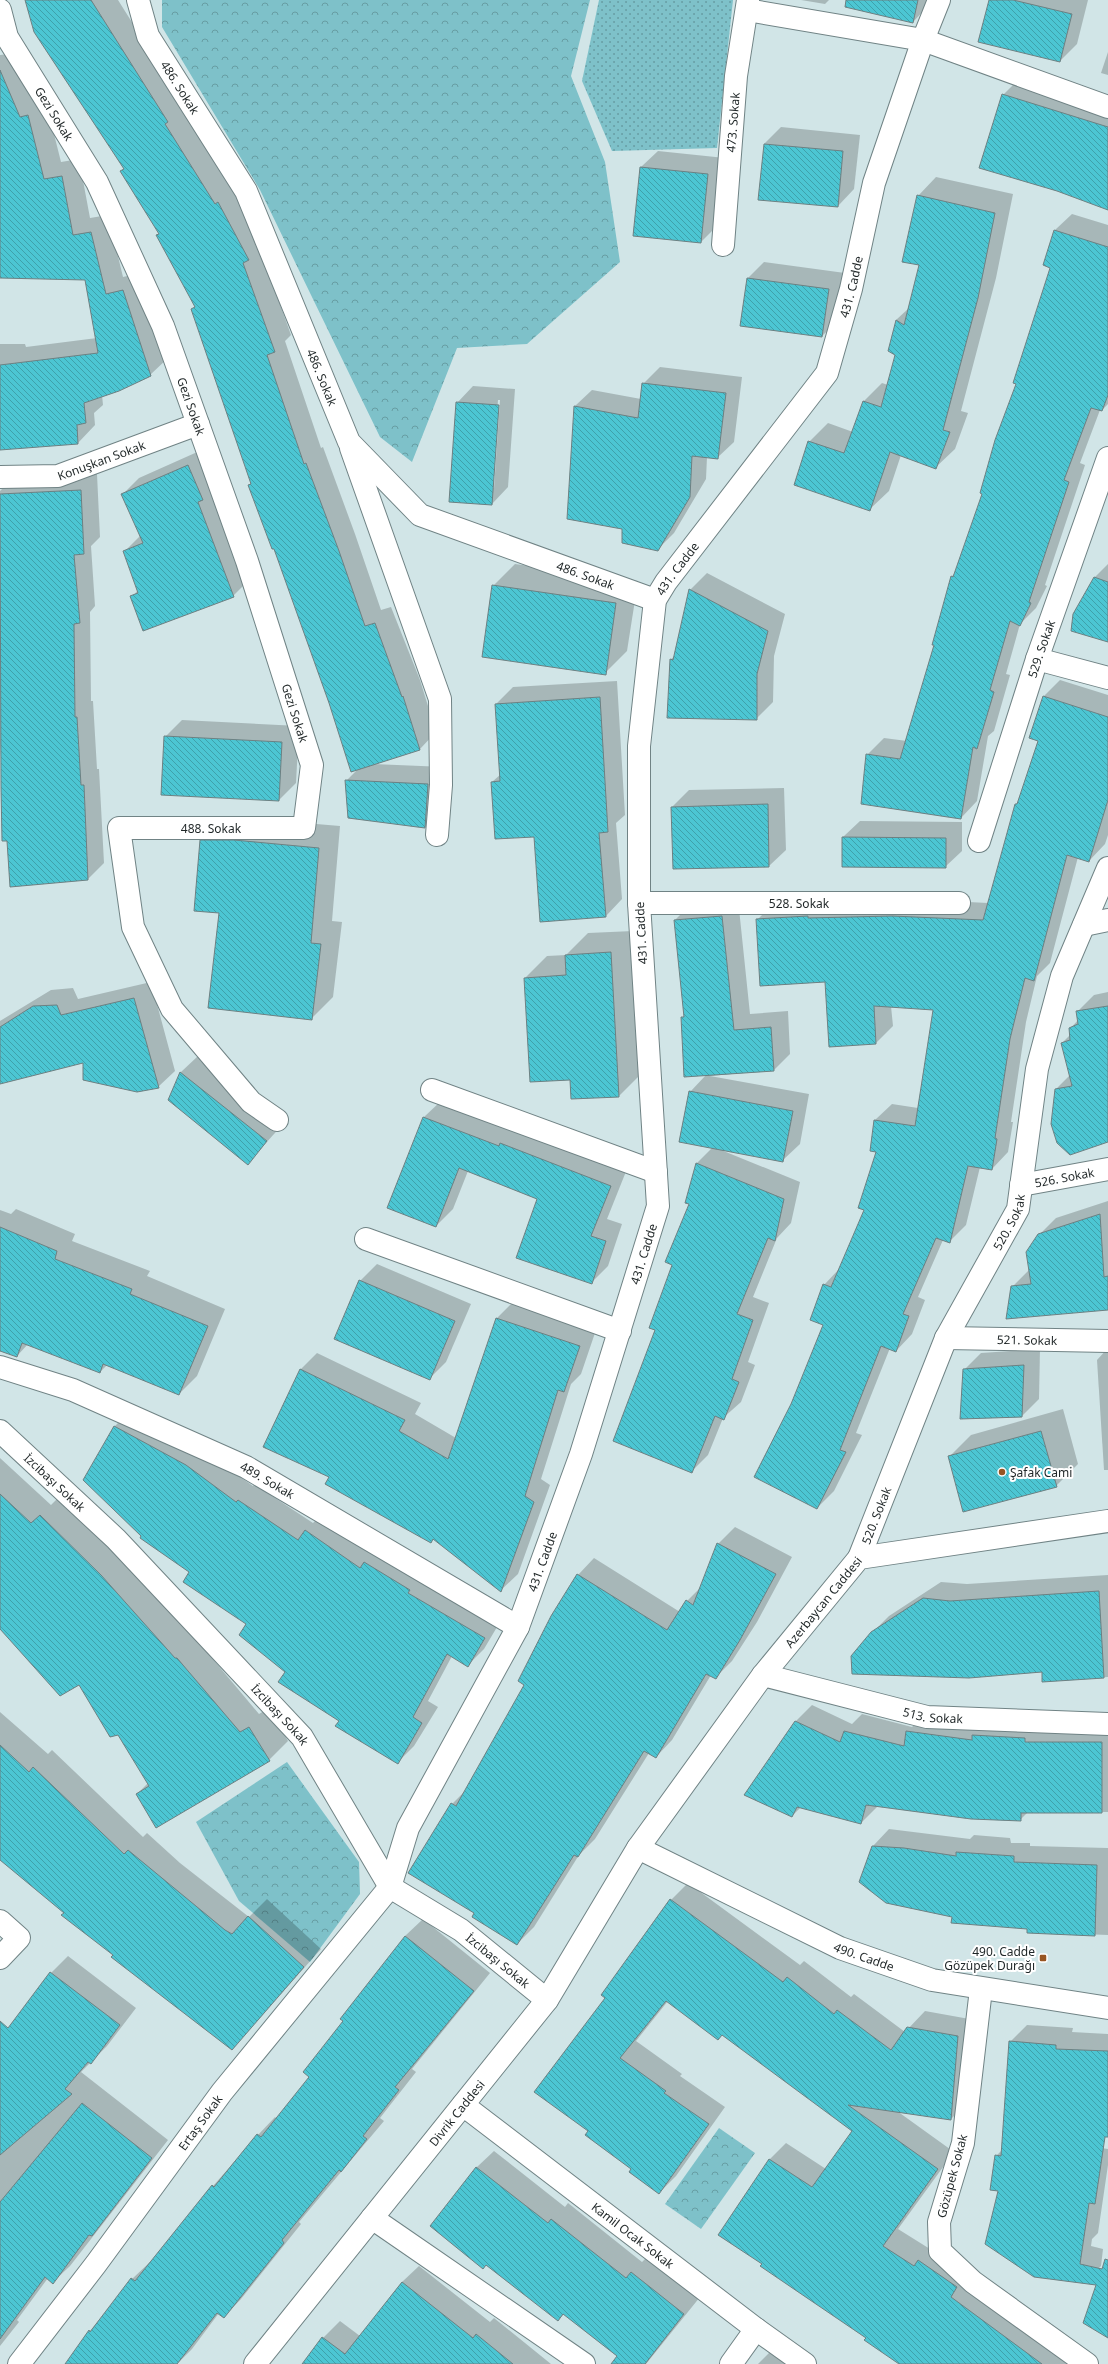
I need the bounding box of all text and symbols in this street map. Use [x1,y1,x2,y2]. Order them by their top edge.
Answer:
street label: 486. Sokak [157,57,204,118]
street label: Gezi Sokak [31,83,78,144]
street label: 473. Sokak [722,91,743,153]
street label: 431. Cadde [835,254,866,319]
street label: 486. Sokak [303,346,342,409]
street label: Gezi Sokak [173,375,210,438]
street label: Konuşkan Sokak [55,436,148,484]
street label: 431. Cadde [651,538,703,598]
street label: 486. Sokak [554,557,617,593]
street label: 529. Sokak [1023,617,1059,680]
street label: Gezi Sokak [278,681,313,745]
street label: 488. Sokak [181,820,242,837]
street label: 528. Sokak [769,895,830,912]
street label: 431. Cadde [631,901,651,965]
street label: 526. Sokak [1033,1163,1096,1191]
street label: 520. Sokak [988,1193,1029,1253]
street label: 431. Cadde [626,1221,661,1286]
street label: 521. Sokak [997,1330,1058,1349]
street label: İzcibaşı Sokak [21,1449,90,1515]
street label: 489. Sokak [238,1457,298,1503]
place label: Şafak Cami [1010,1464,1072,1481]
marker: Şafak Cami [997,1467,1007,1477]
street label: 520. Sokak [857,1483,895,1546]
street label: 431. Cadde [523,1529,561,1594]
street label: Azerbaycan Caddesi [781,1553,866,1651]
street label: İzcibaşı Sokak [248,1680,314,1749]
street label: 513. Sokak [901,1703,964,1727]
street label: İzcibaşı Sokak [463,1929,534,1992]
street label: 490. Cadde [831,1938,897,1975]
place label: 490. Cadde Gözüpek Durağı [944,1943,1035,1974]
marker: 490. Cadde Gözüpek Durağı [1038,1953,1048,1963]
street label: Divrik Caddesi [425,2076,488,2149]
street label: Ertaş Sokak [174,2090,226,2153]
street label: Gözüpek Sokak [933,2132,971,2220]
street label: Kamil Ocak Sokak [588,2198,678,2272]

